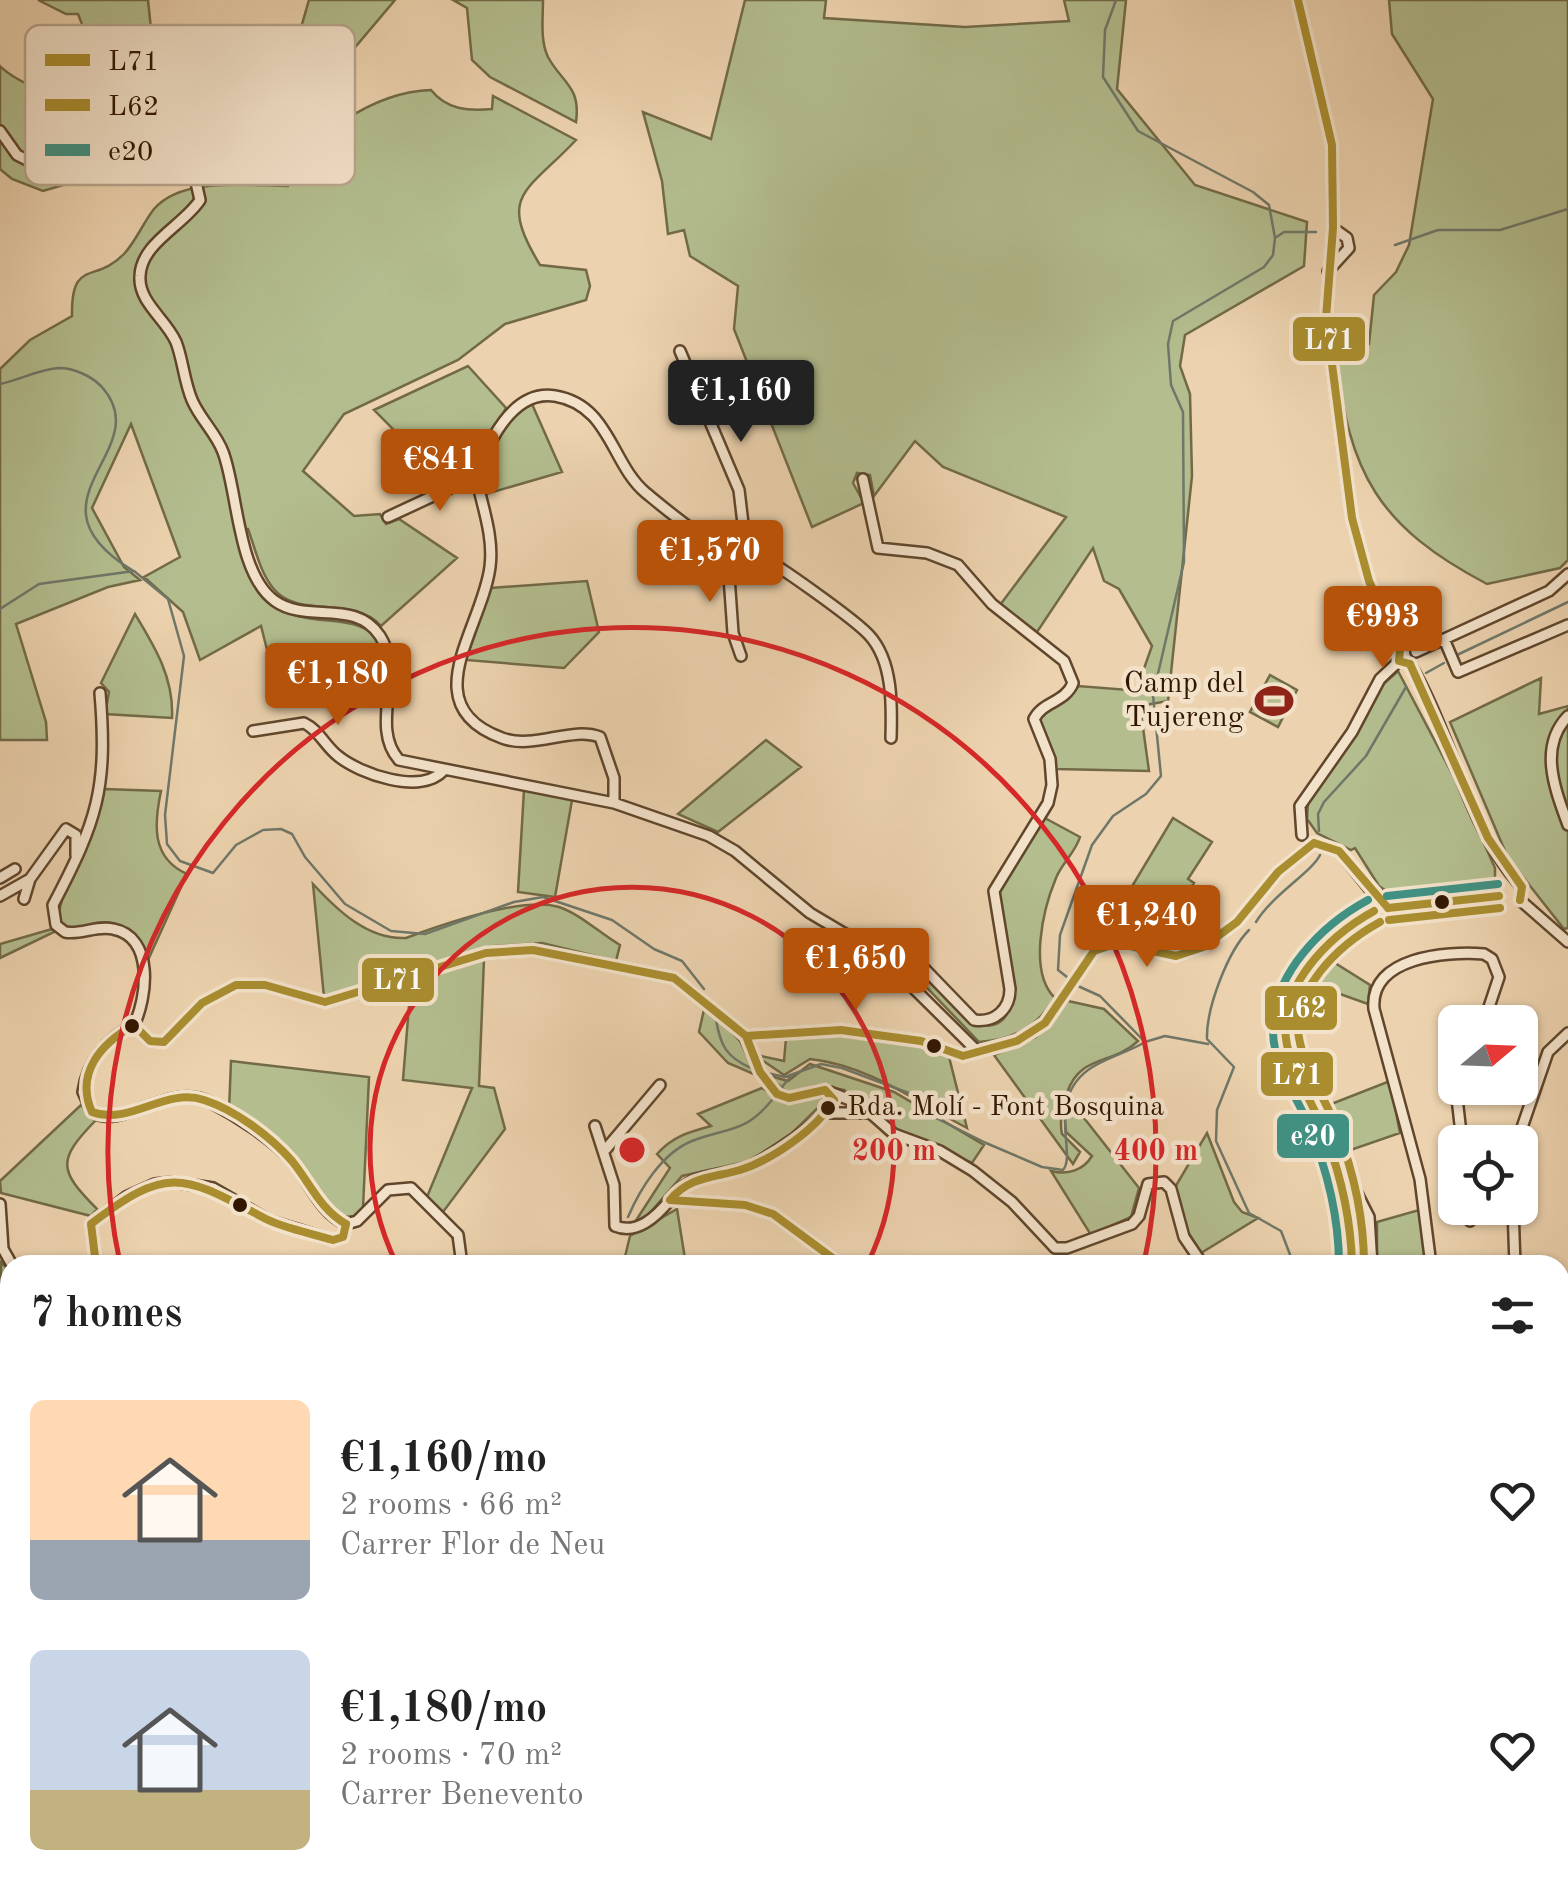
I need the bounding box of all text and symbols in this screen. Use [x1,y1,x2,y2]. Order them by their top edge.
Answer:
legend [25,25,355,185]
text: L71 [108,49,159,77]
text: L62 [108,94,159,122]
text: e20 [108,139,153,167]
line badge: L71 [1291,315,1367,363]
text: L71 [1303,328,1355,356]
pin: €1,160 [660,360,822,445]
text: €1,160 [690,376,792,408]
pin: €841 [381,429,499,514]
text: €841 [403,445,477,477]
pin: €1,570 [629,520,791,605]
text: €1,570 [659,536,761,568]
pin: €993 [1324,586,1442,671]
text: €993 [1346,602,1420,634]
pin: €1,180 [257,643,419,728]
text: €1,180 [287,659,389,691]
place label: Camp del Tujereng [1124,669,1244,733]
sports icon: Camp del Tujereng [1253,680,1295,722]
pin: €1,240 [1066,885,1228,970]
unlabelled marker [1432,892,1452,912]
text: €1,240 [1096,901,1198,933]
pin: €1,650 [775,928,937,1013]
text: €1,650 [805,944,907,976]
line badge: L71 [360,956,436,1004]
text: L71 [372,968,424,996]
line badge: L62 [1263,984,1339,1032]
text: L62 [1275,996,1327,1024]
north arrow [1438,1005,1538,1105]
map controls [1438,1005,1538,1225]
unlabelled marker [122,1016,142,1036]
unlabelled marker [924,1036,944,1056]
line badge: L71 [1259,1050,1335,1098]
text: L71 [1271,1063,1323,1091]
place label: Rda. Molí - Font Bosquina [847,1094,1164,1122]
marker: Rda. Molí - Font Bosquina [818,1098,838,1118]
line badge: e20 [1275,1112,1351,1160]
text: e20 [1290,1124,1336,1152]
button: locate [1438,1125,1538,1225]
centre of rings [614,1132,650,1168]
text: 200 m [852,1137,936,1167]
text: 400 m [1114,1137,1198,1167]
unlabelled marker [230,1195,250,1215]
icon: filters [1485,1288,1540,1343]
text: 7 homes [30,1294,182,1336]
text: €1,160/mo [340,1439,547,1481]
icon: home [110,1440,230,1560]
icon: heart [1485,1473,1540,1528]
text: 2 rooms · 66 m² [340,1490,562,1522]
text: Carrer Flor de Neu [340,1530,605,1562]
text: €1,180/mo [340,1689,547,1731]
icon: home [110,1690,230,1810]
icon: heart [1485,1723,1540,1778]
text: 2 rooms · 70 m² [340,1740,562,1772]
text: Carrer Benevento [340,1780,584,1812]

